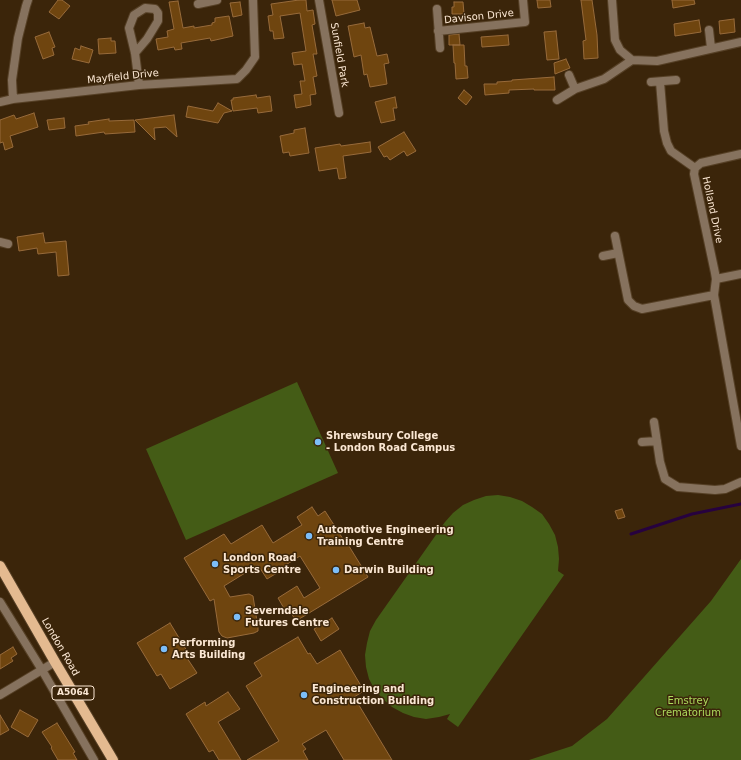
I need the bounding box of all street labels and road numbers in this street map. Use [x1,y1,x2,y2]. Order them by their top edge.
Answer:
street label: Davison Drive [444,7,514,27]
street label: Sunfield Park [327,22,351,88]
street label: Mayfield Drive [87,67,159,87]
street label: Holland Drive [699,176,725,244]
street label: London Road [39,616,81,678]
road number: A5064 [52,686,94,700]

